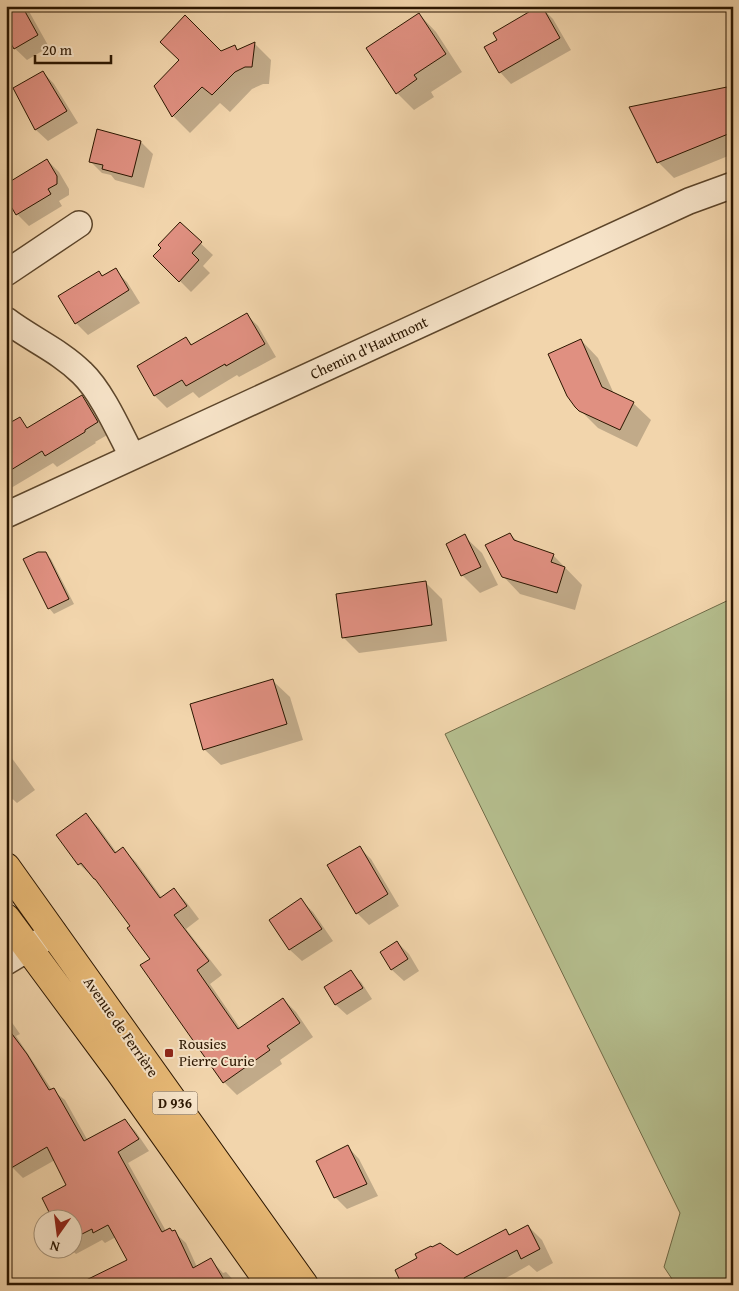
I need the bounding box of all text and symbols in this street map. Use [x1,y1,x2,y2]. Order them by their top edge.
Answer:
scale bar [35,32,111,64]
text: 20 m [42,39,73,60]
street label: Chemin d'Hautmont [306,311,432,384]
street label: Avenue de Ferrière [79,972,164,1081]
place label: Rousies Pierre Curie [179,1033,255,1071]
marker: Rousies Pierre Curie [163,1047,175,1059]
road number: D 936 [152,1092,198,1114]
north arrow [32,1208,82,1258]
text: N [47,1236,62,1257]

